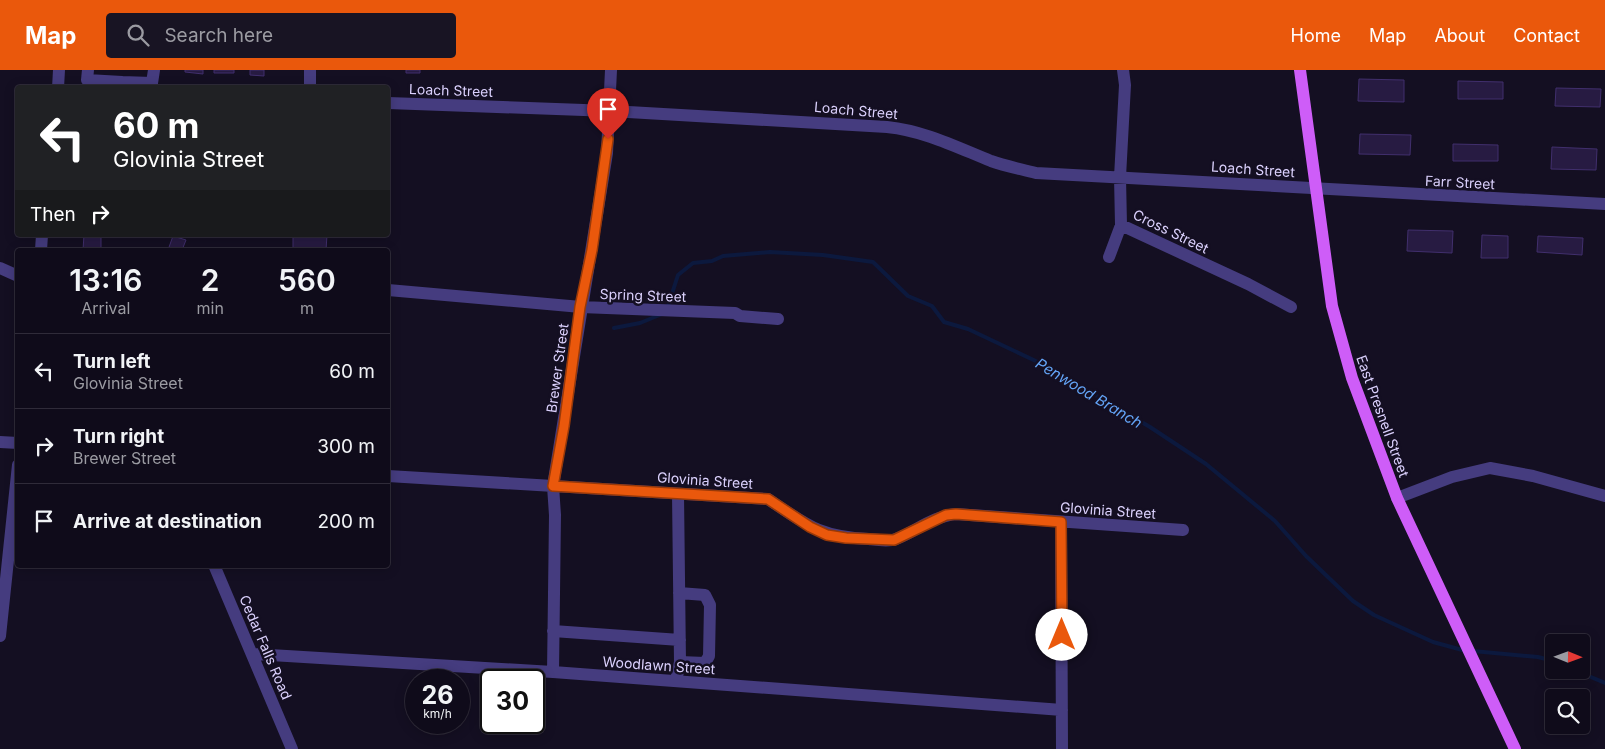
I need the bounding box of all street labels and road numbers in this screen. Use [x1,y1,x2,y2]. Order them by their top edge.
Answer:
street label: Loach Street [409,80,494,100]
street label: Loach Street [813,98,899,122]
street label: Loach Street [1210,158,1296,180]
street label: Farr Street [1425,172,1496,192]
street label: Cross Street [1130,205,1212,257]
street label: Spring Street [599,285,687,305]
street label: Brewer Street [542,322,572,414]
street label: East Presnell Street [1353,353,1413,480]
street label: Glovinia Street [656,468,754,492]
street label: Glovinia Street [1059,498,1157,522]
street label: Cedar Falls Road [236,592,296,702]
street label: Woodlawn Street [602,653,716,677]

